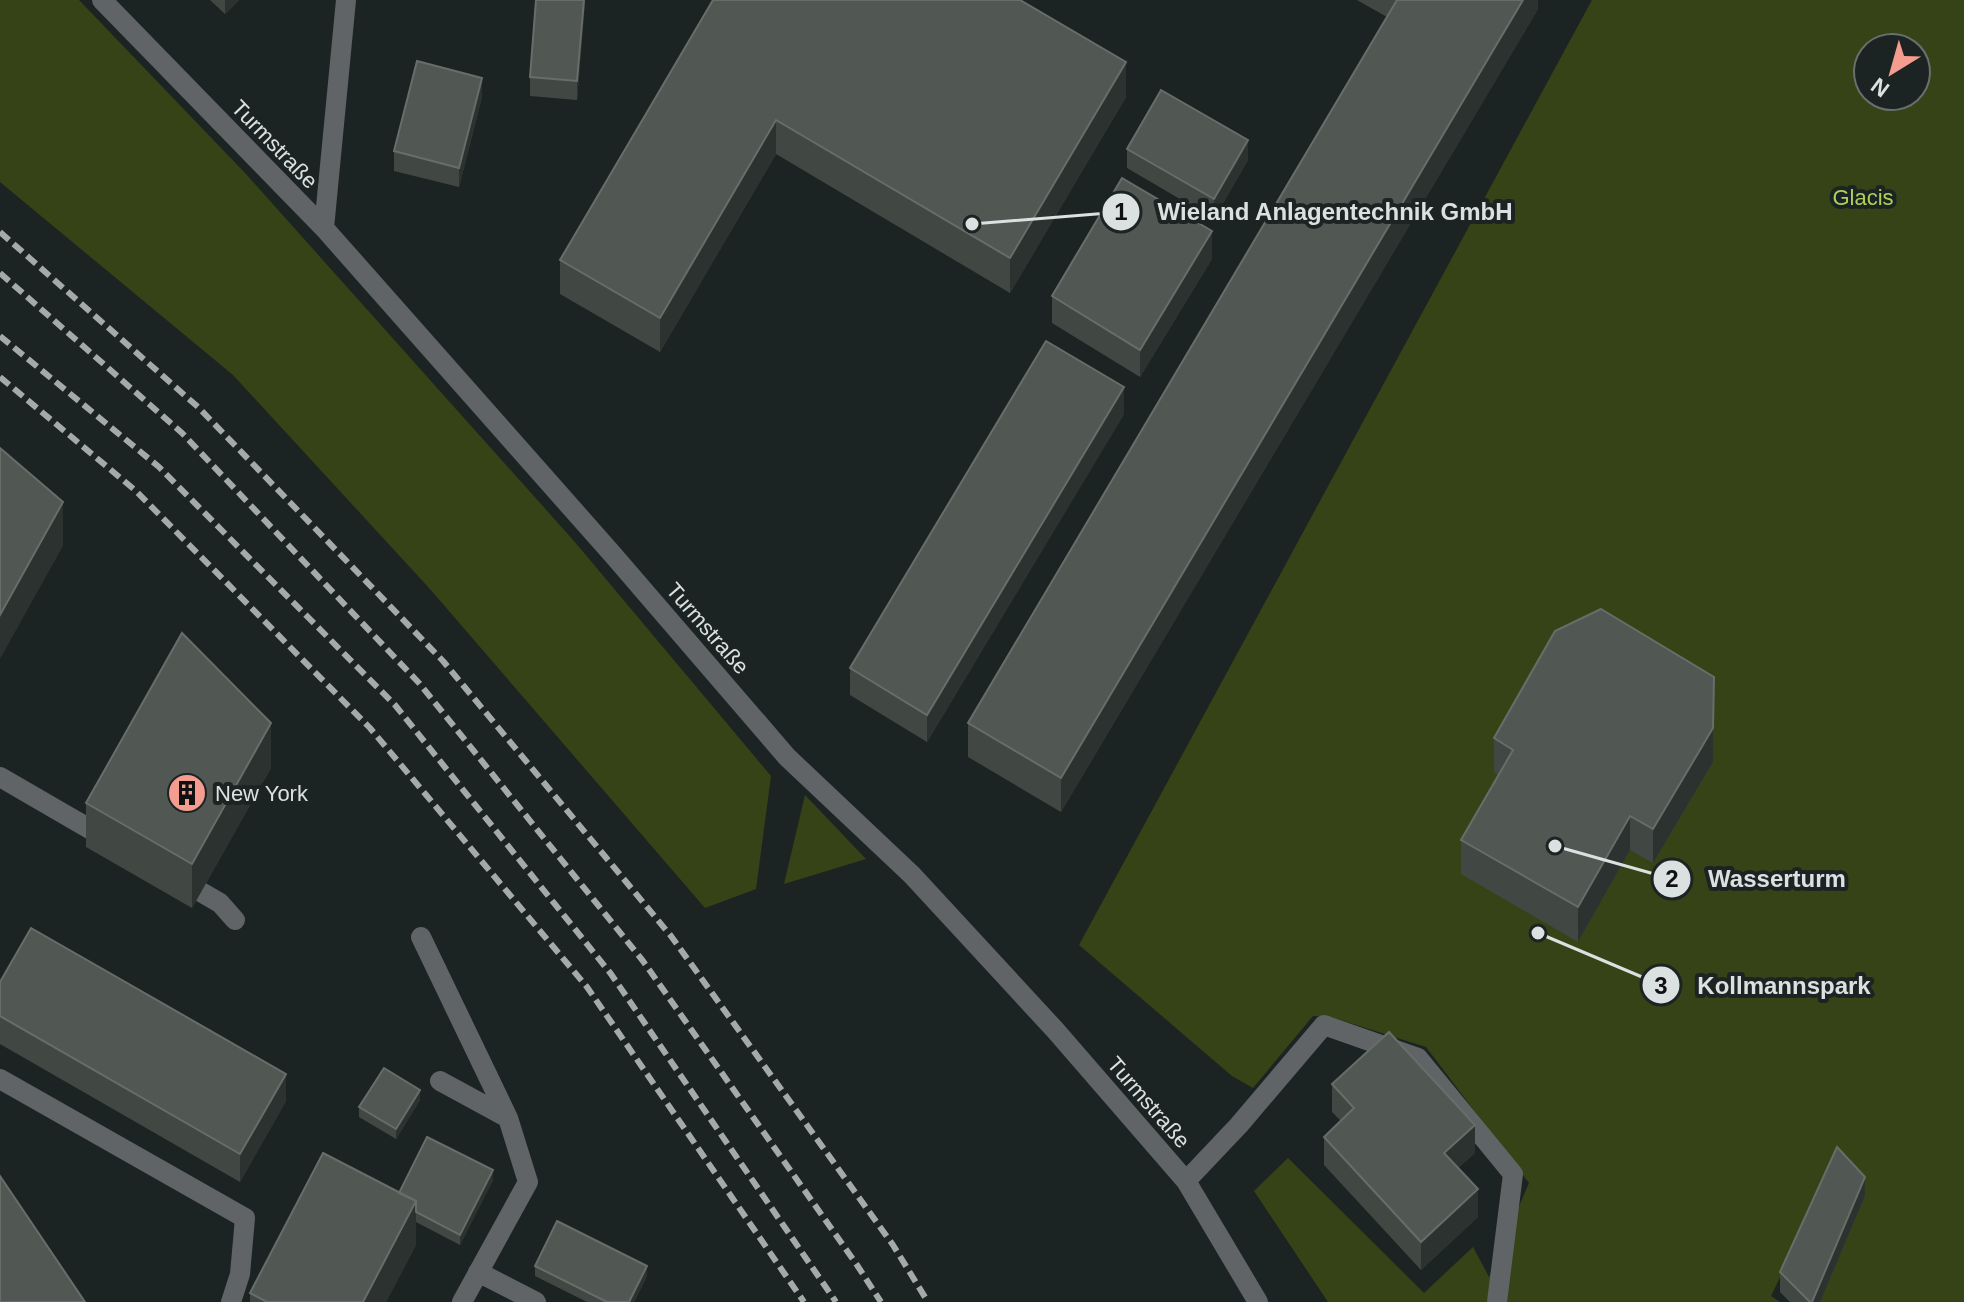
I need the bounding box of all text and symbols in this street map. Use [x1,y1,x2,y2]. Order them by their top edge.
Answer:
north arrow [1852,32,1932,112]
text: N [1866,73,1894,102]
street label: Turmstraße [226,95,323,194]
park label: Glacis [1832,185,1894,210]
callout: Wieland Anlagentechnik GmbH [1101,188,1529,236]
text: 1 [1114,198,1128,225]
text: Wieland Anlagentechnik GmbH [1158,198,1512,225]
street label: Turmstraße [661,578,754,679]
building icon: New York [166,772,208,814]
place label: New York [215,781,309,806]
callout: Wasserturm [1652,855,1862,903]
text: 2 [1665,865,1679,892]
text: Wasserturm [1708,865,1846,892]
callout: Kollmannspark [1641,961,1887,1009]
text: 3 [1654,972,1668,999]
text: Kollmannspark [1697,972,1871,999]
street label: Turmstraße [1102,1052,1195,1153]

